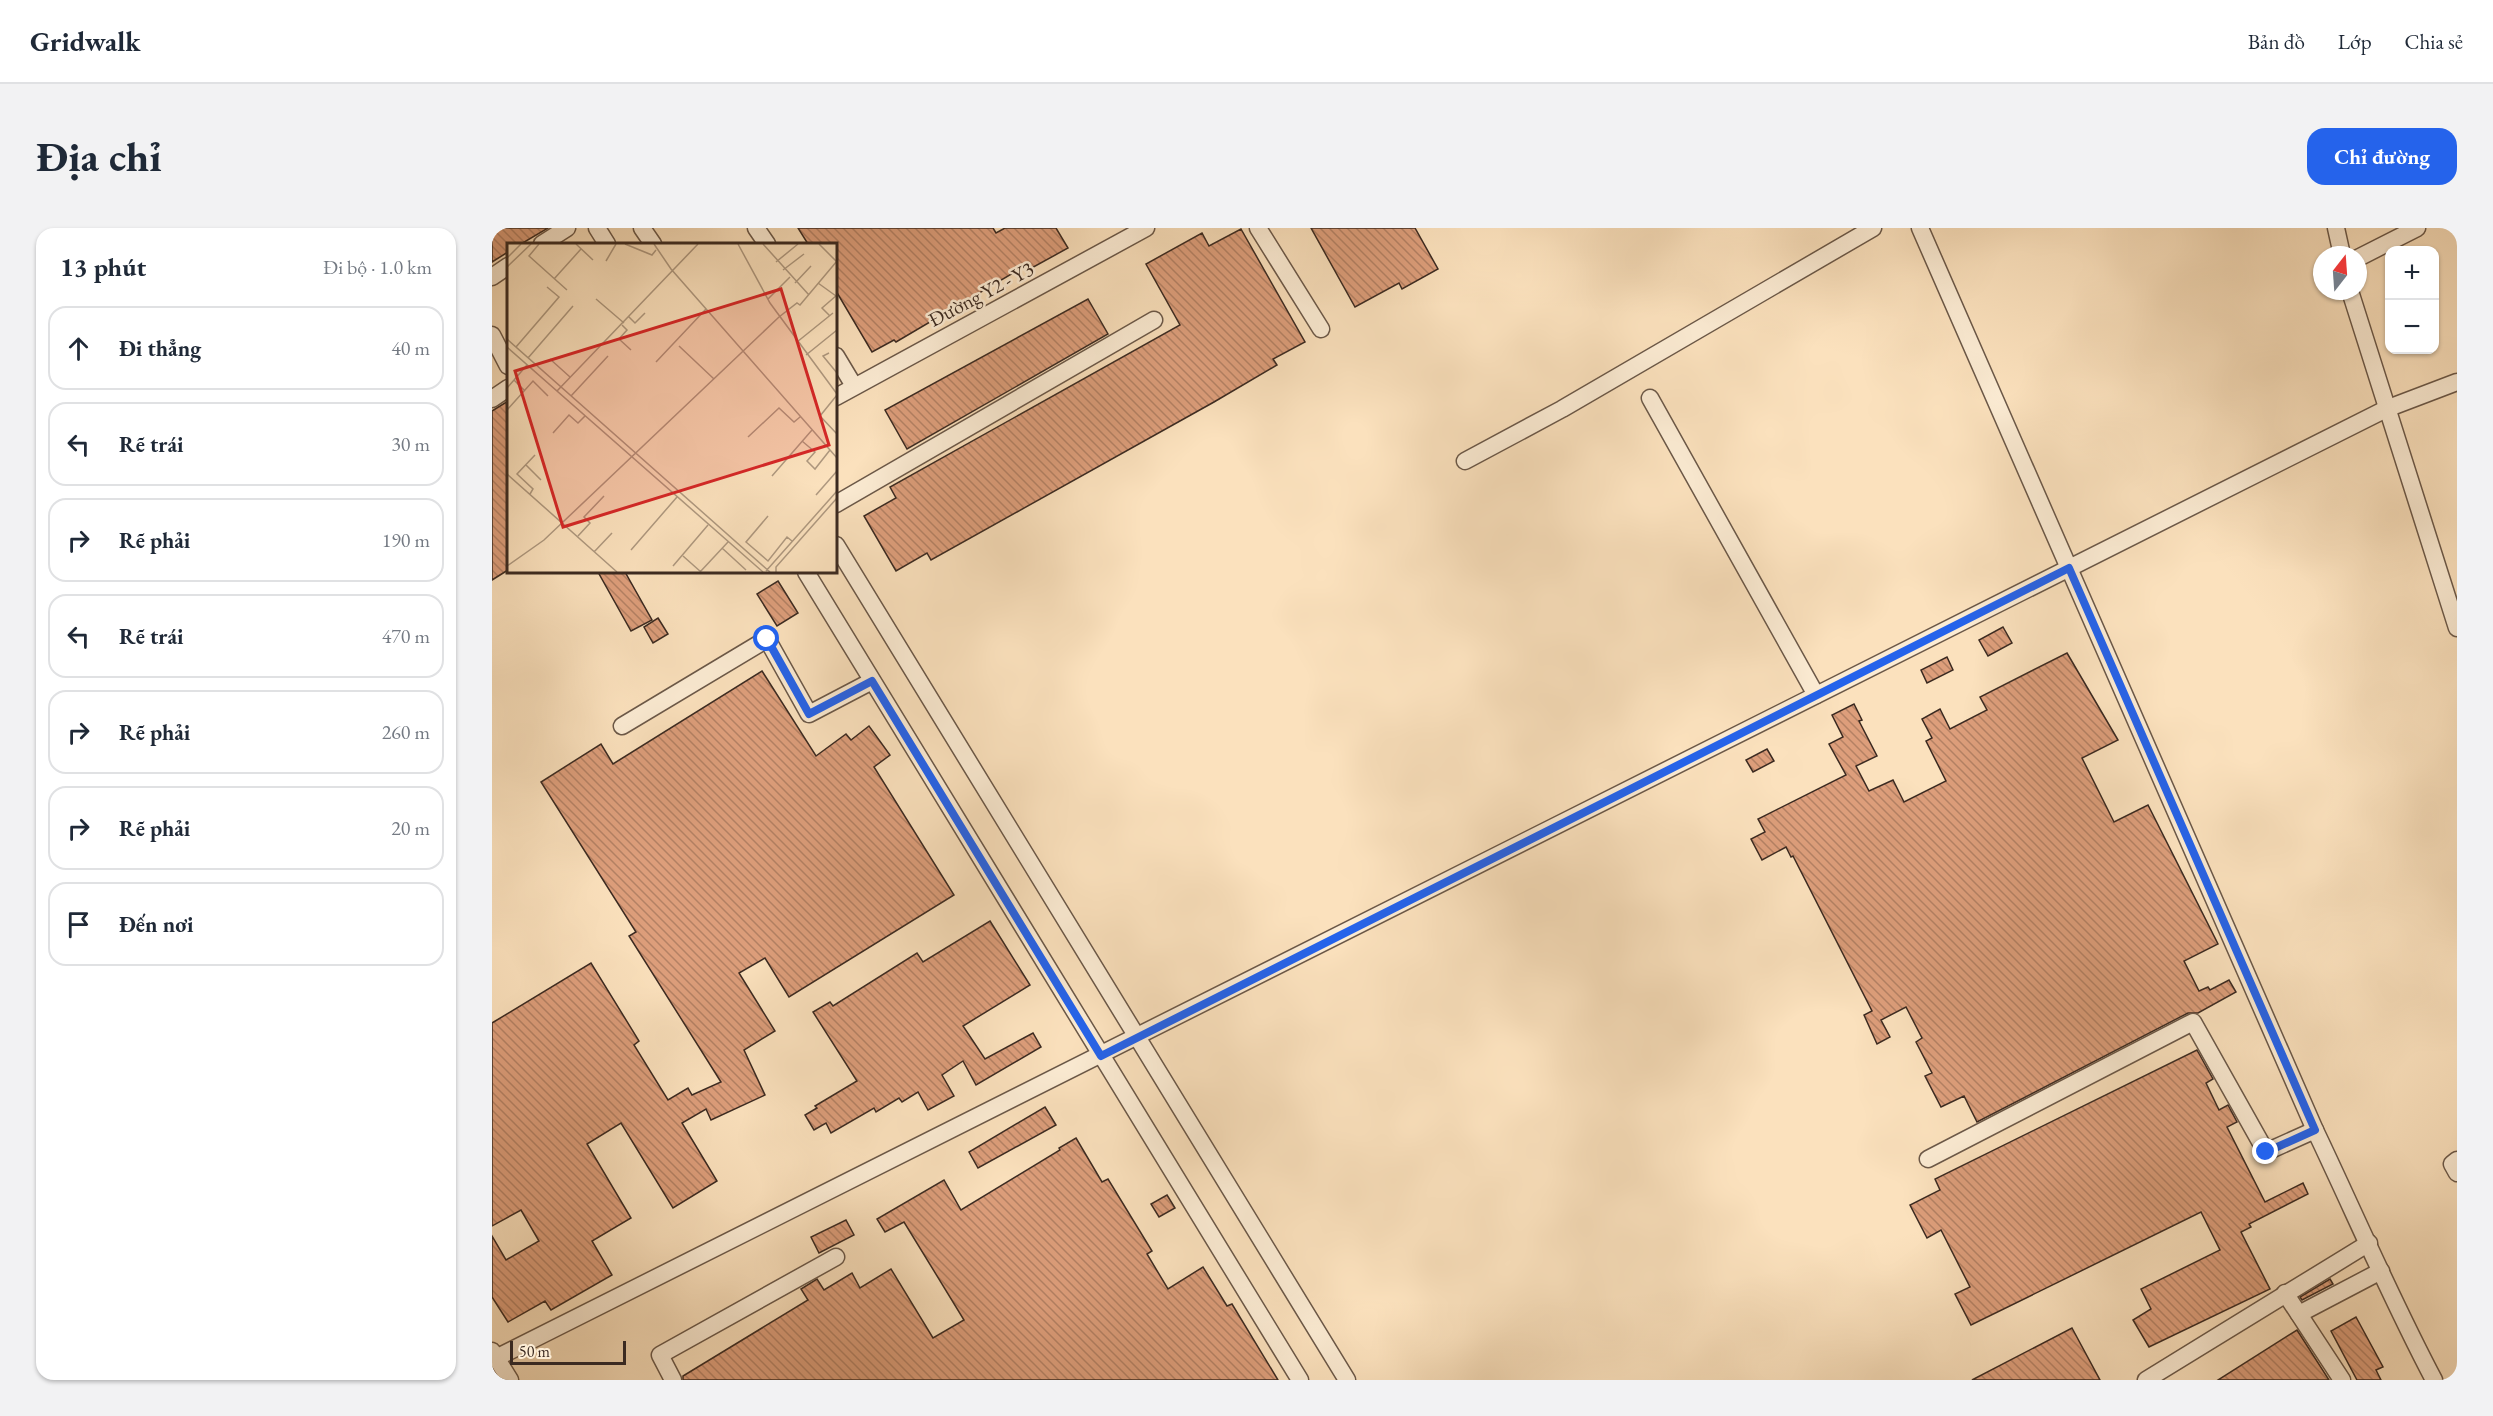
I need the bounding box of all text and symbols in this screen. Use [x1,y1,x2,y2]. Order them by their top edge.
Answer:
text: Gridwalk [30,23,141,59]
text: Bản đồ [2248,28,2305,55]
text: Lớp [2338,28,2372,55]
text: Chia sẻ [2405,28,2463,55]
button: Chỉ đường [2307,128,2457,185]
text: Địa chỉ [36,129,162,184]
inset map [507,243,837,573]
north arrow [2313,246,2367,300]
map controls [2385,246,2439,354]
button: + [2385,246,2439,300]
text: 13 phút [60,250,146,284]
text: Đi bộ · 1.0 km [323,254,432,280]
street label: Đường Y2 - Y3 [924,255,1038,333]
button: − [2385,300,2439,354]
icon: ahead [62,332,95,365]
text: Đi thẳng [119,334,201,363]
text: 40 m [391,335,430,361]
icon: left [62,428,95,461]
text: Rẽ trái [119,430,184,459]
text: 30 m [391,431,430,457]
icon: right [62,524,95,557]
text: Rẽ phải [119,526,190,555]
text: 190 m [382,527,430,553]
icon: left [62,620,95,653]
text: Rẽ trái [119,622,184,651]
text: 470 m [382,623,430,649]
route start [753,625,779,651]
icon: right [62,716,95,749]
text: Rẽ phải [119,718,190,747]
text: 260 m [382,719,430,745]
icon: right [62,812,95,845]
text: Rẽ phải [119,814,190,843]
text: 20 m [391,815,430,841]
icon: arrive [62,908,95,941]
text: Đến nơi [119,910,194,939]
route end [2252,1138,2278,1164]
scale bar [510,1338,626,1366]
text: 50 m [519,1341,550,1362]

